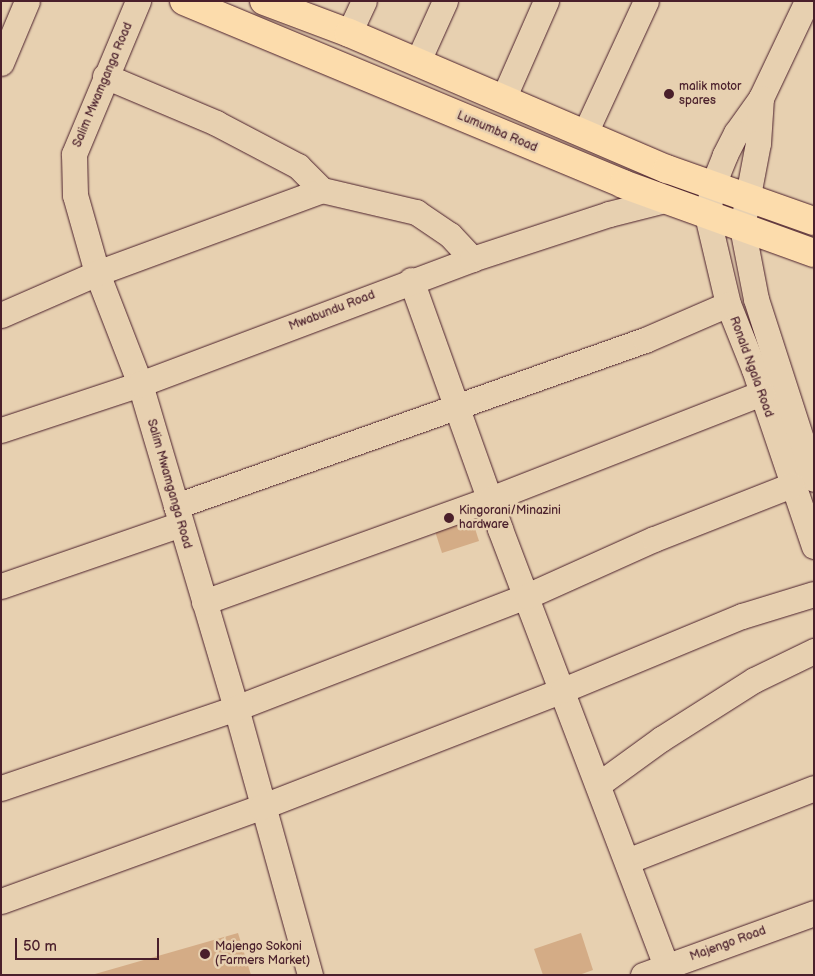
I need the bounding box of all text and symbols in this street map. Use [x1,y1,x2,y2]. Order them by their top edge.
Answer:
street label: Salim Mwamganga Road [70,20,136,150]
place label: malik motor spares [679,80,741,108]
marker: malik motor spares [663,88,675,100]
street label: Lumumba Road [455,109,539,155]
street label: Mwabundu Road [287,288,377,334]
street label: Ronald Ngala Road [726,315,776,419]
street label: Salim Mwamganga Road [144,417,194,551]
place label: Kingorani/Minazini hardware [459,504,561,532]
marker: Kingorani/Minazini hardware [443,512,455,524]
street label: Majengo Road [688,924,768,964]
scale bar [18,928,161,960]
text: 50 m [23,937,57,956]
place label: Majengo Sokoni (Farmers Market) [215,940,310,968]
marker: Majengo Sokoni (Farmers Market) [199,948,211,960]

